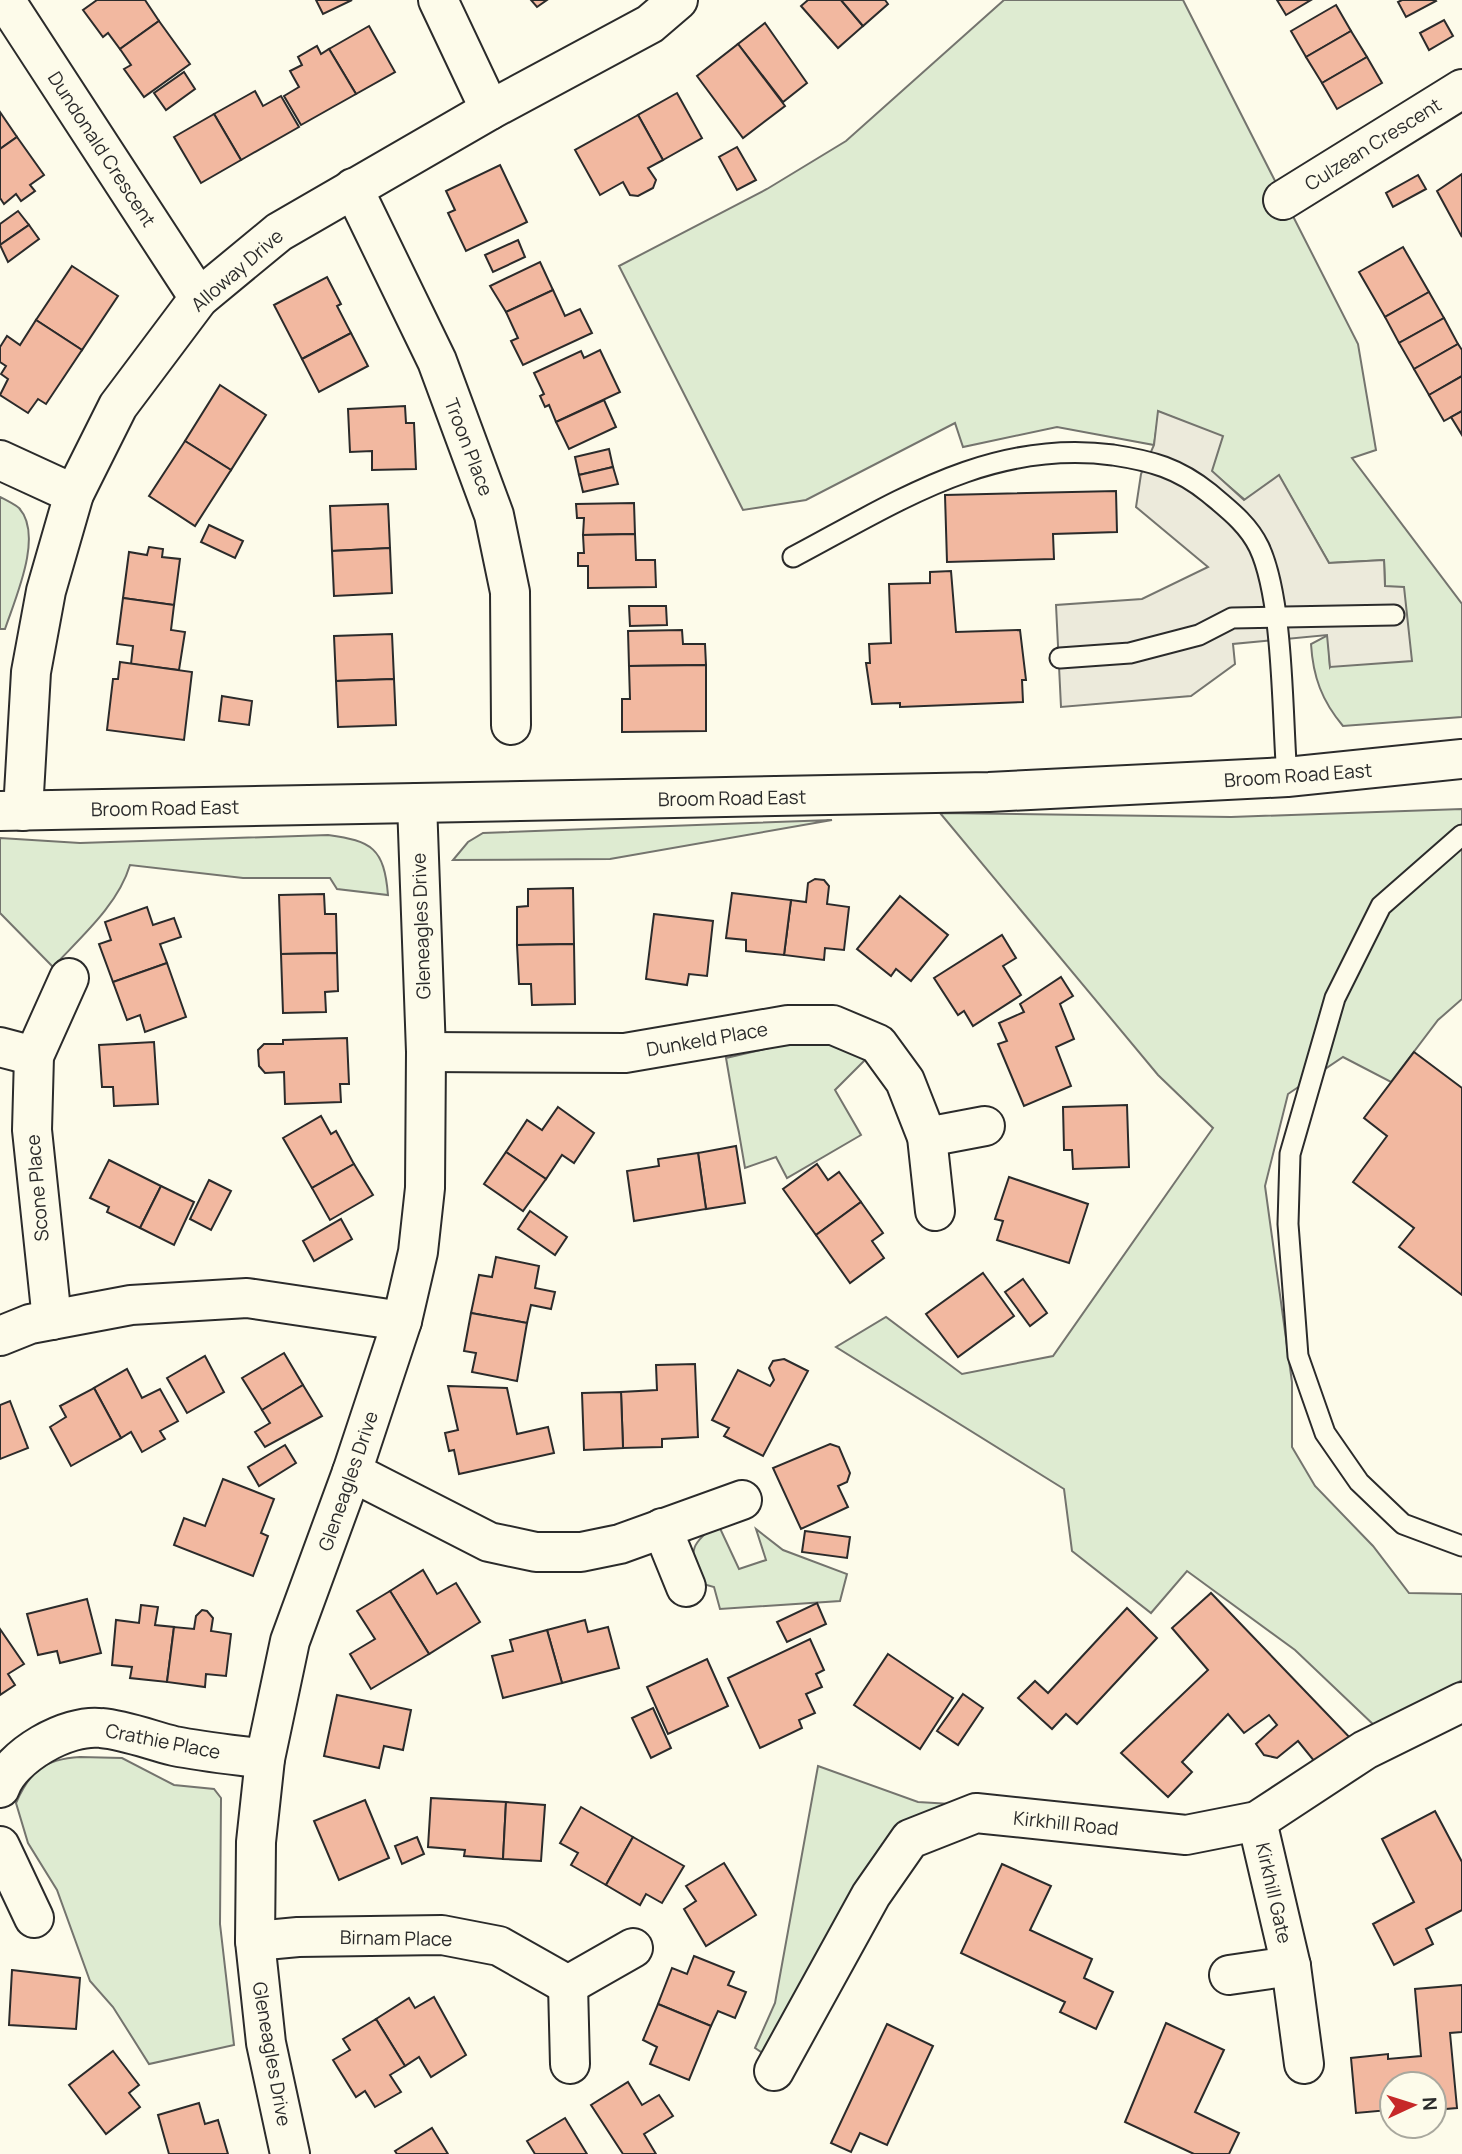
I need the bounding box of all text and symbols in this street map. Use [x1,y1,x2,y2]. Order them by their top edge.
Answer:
street label: Dundonald Crescent [42,66,162,232]
street label: Culzean Crescent [1300,92,1446,196]
street label: Alloway Drive [185,223,289,317]
street label: Troon Place [439,395,499,499]
street label: Broom Road East [1223,757,1373,793]
street label: Broom Road East [658,784,806,812]
street label: Broom Road East [91,794,239,822]
street label: Gleneagles Drive [405,852,437,1000]
street label: Dunkeld Place [644,1016,770,1062]
street label: Scone Place [19,1134,55,1242]
street label: Gleneagles Drive [312,1408,384,1554]
street label: Crathie Place [103,1717,223,1765]
street label: Kirkhill Road [1012,1805,1120,1841]
street label: Kirkhill Gate [1250,1840,1298,1946]
street label: Birnam Place [340,1924,452,1952]
street label: Gleneagles Drive [246,1980,298,2128]
north arrow [1378,2070,1448,2140]
text: N [1417,2096,1443,2112]

